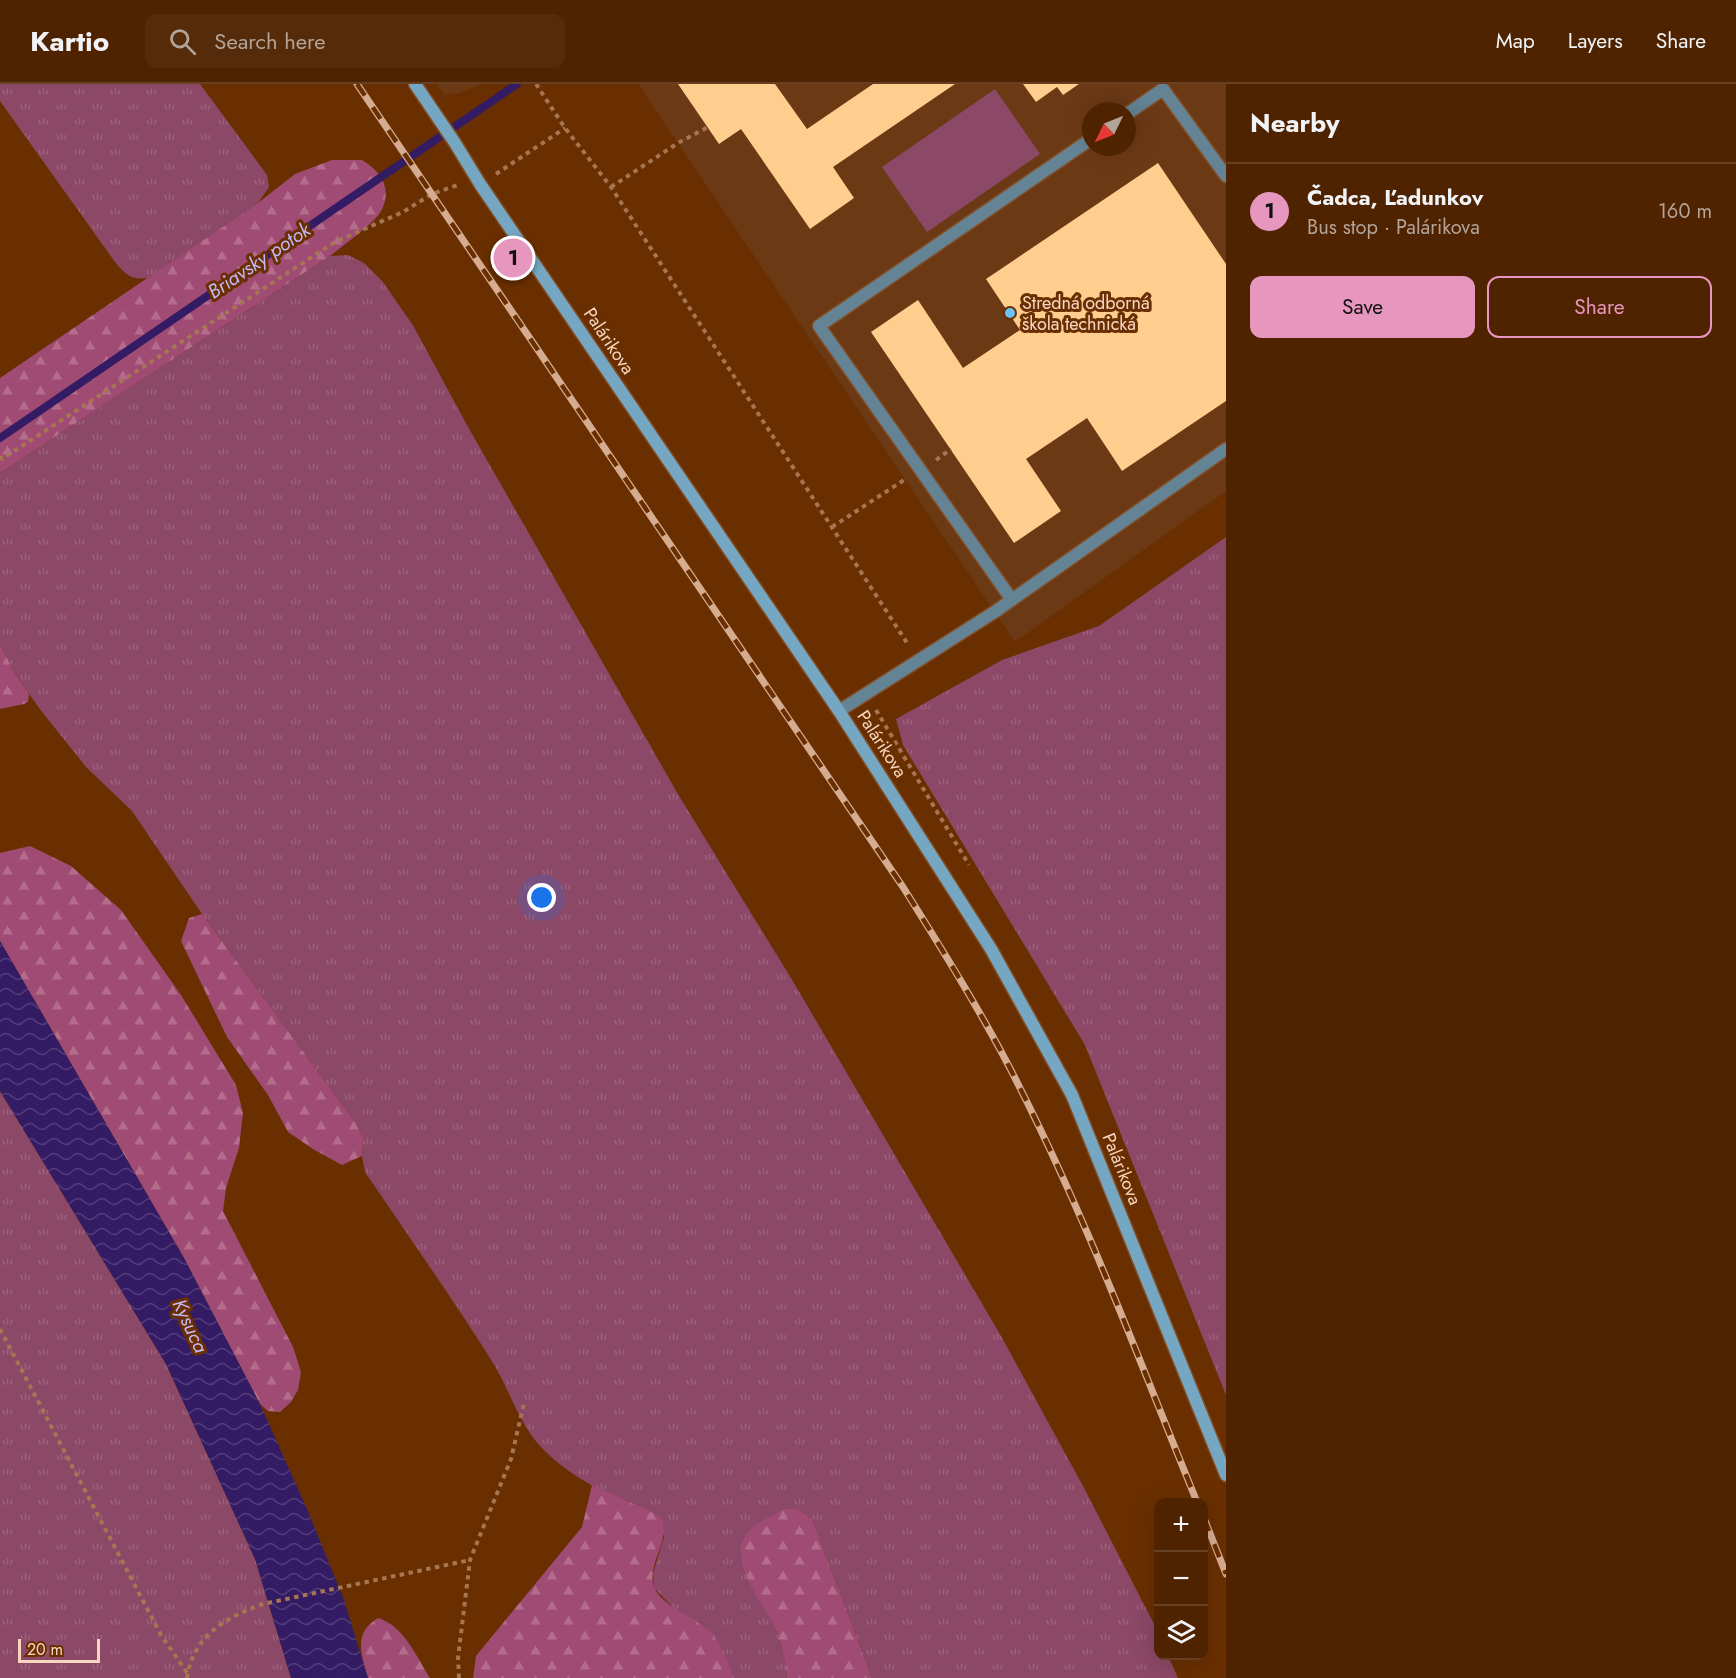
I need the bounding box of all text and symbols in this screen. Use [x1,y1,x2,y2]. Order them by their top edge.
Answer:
search box [145,14,565,68]
text: Kartio [30,21,109,62]
icon: search [166,25,199,58]
text: Search here [214,25,326,57]
text: Map [1496,26,1535,56]
text: Layers [1568,26,1623,56]
text: Share [1656,26,1706,56]
north arrow [1082,102,1136,156]
text: Nearby [1250,104,1339,142]
text: Čadca, Ľadunkov [1307,181,1483,213]
text: 1 [1264,197,1275,226]
text: 160 m [1658,197,1712,226]
text: Bus stop · Palárikova [1307,213,1480,242]
water label: Briavsky potok [202,215,318,306]
pin: 1 [494,236,532,280]
button: Save [1250,276,1475,338]
button: Share [1487,276,1712,338]
place label: Stredná odborná škola technická [1022,290,1150,337]
street label: Palárikova [577,302,641,380]
marker: Stredná odborná škola technická [1003,306,1017,320]
street label: Palárikova [851,705,913,783]
your location [527,883,556,912]
street label: Palárikova [1096,1129,1148,1209]
water label: Kysuca [165,1294,215,1358]
map controls [1154,1498,1208,1660]
button: + [1154,1498,1208,1552]
button: − [1154,1552,1208,1606]
button: layers [1154,1606,1208,1660]
scale bar [18,1636,100,1664]
text: 20 m [27,1638,63,1661]

